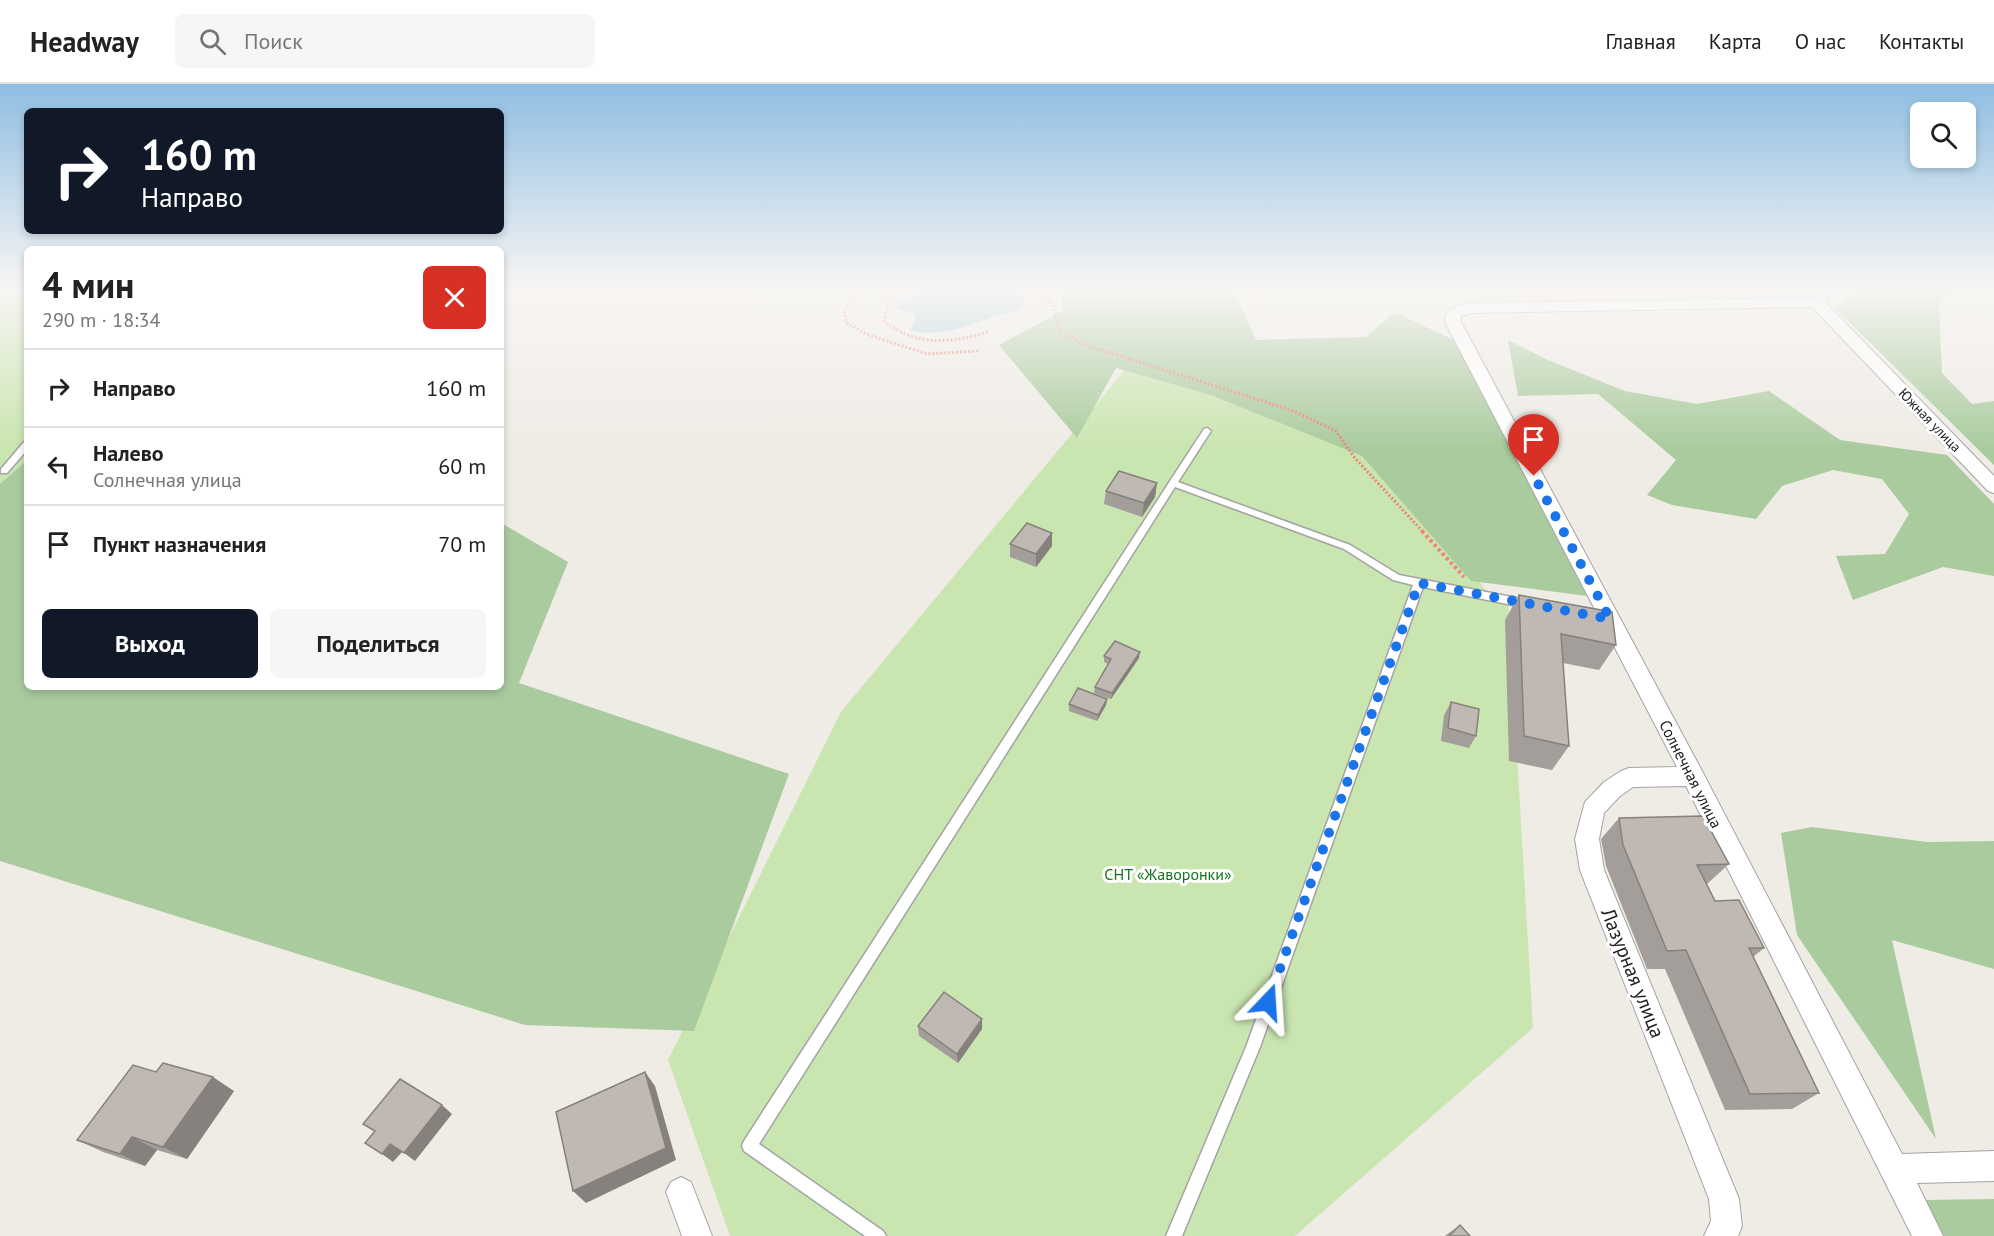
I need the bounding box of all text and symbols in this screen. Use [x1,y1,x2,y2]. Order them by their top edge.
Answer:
search box [175,14,595,68]
text: Headway [30,23,139,60]
icon: search [196,25,229,58]
text: Поиск [244,27,303,55]
text: Главная [1605,28,1676,55]
text: Карта [1709,28,1762,55]
text: О нас [1795,28,1846,55]
text: Контакты [1879,28,1964,55]
map controls [1910,102,1976,168]
button: search [1910,102,1976,168]
text: 160 m [141,127,257,182]
icon: right [42,132,120,210]
text: Направо [141,180,243,214]
text: 4 мин [42,261,134,308]
button: close [423,266,486,329]
text: 290 m · 18:34 [42,307,160,333]
icon: right [42,372,75,405]
text: Направо [93,374,176,402]
text: 160 m [426,374,486,402]
street label: Южная улица [1895,384,1965,456]
pin [1508,414,1559,476]
icon: arrive [1517,423,1550,456]
text: Налево [93,439,164,467]
icon: left [42,450,75,483]
text: 60 m [438,452,486,480]
text: Солнечная улица [93,467,242,493]
icon: arrive [42,528,75,561]
text: Пункт назначения [93,530,266,558]
text: 70 m [438,530,486,558]
button: Выход [42,609,258,678]
button: Поделиться [270,609,486,678]
street label: Солнечная улица [1655,716,1727,832]
park label: СНТ «Жаворонки» [1104,864,1232,884]
street label: Лазурная улица [1595,903,1671,1042]
position arrow [1236,970,1300,1034]

